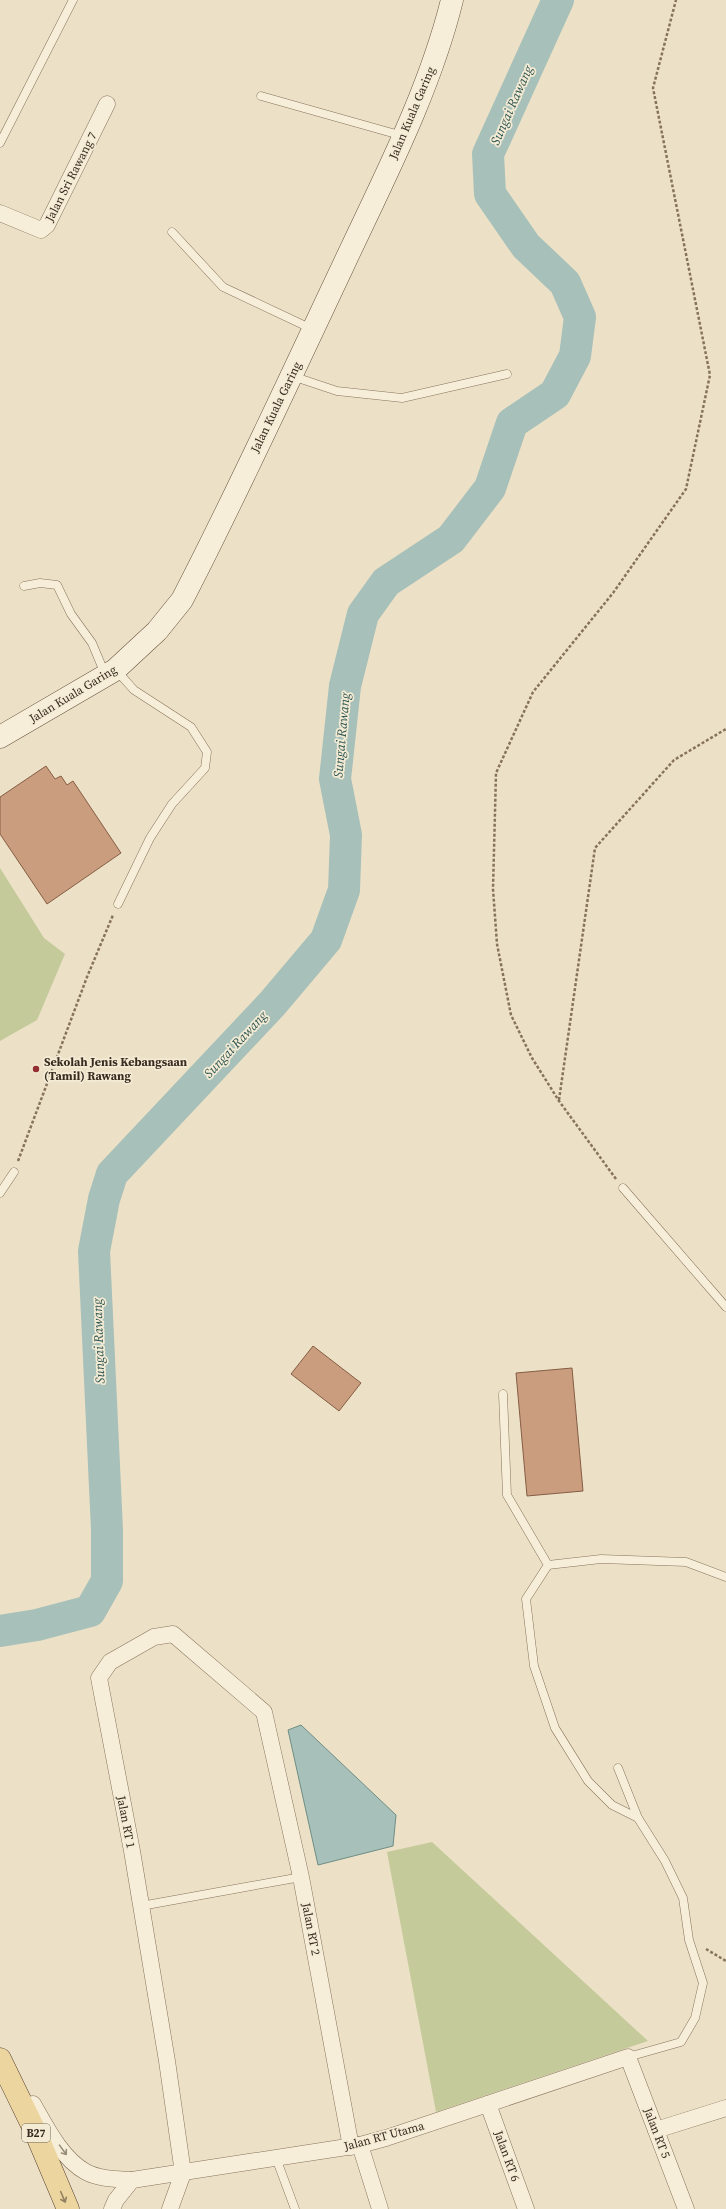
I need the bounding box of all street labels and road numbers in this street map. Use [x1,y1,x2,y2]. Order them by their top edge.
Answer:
street label: Jalan Kuala Garing [385,64,439,163]
street label: Jalan Sri Rawang 7 [41,130,100,225]
street label: Jalan Kuala Garing [247,359,305,456]
street label: Jalan Kuala Garing [25,662,120,727]
street label: Jalan RT 1 [113,1793,139,1850]
street label: Jalan RT 2 [298,1900,324,1957]
street label: Jalan RT 5 [640,2104,674,2161]
street label: Jalan RT Utama [341,2117,427,2155]
road number: B27 [22,2124,50,2142]
street label: Jalan RT 6 [490,2127,524,2184]

